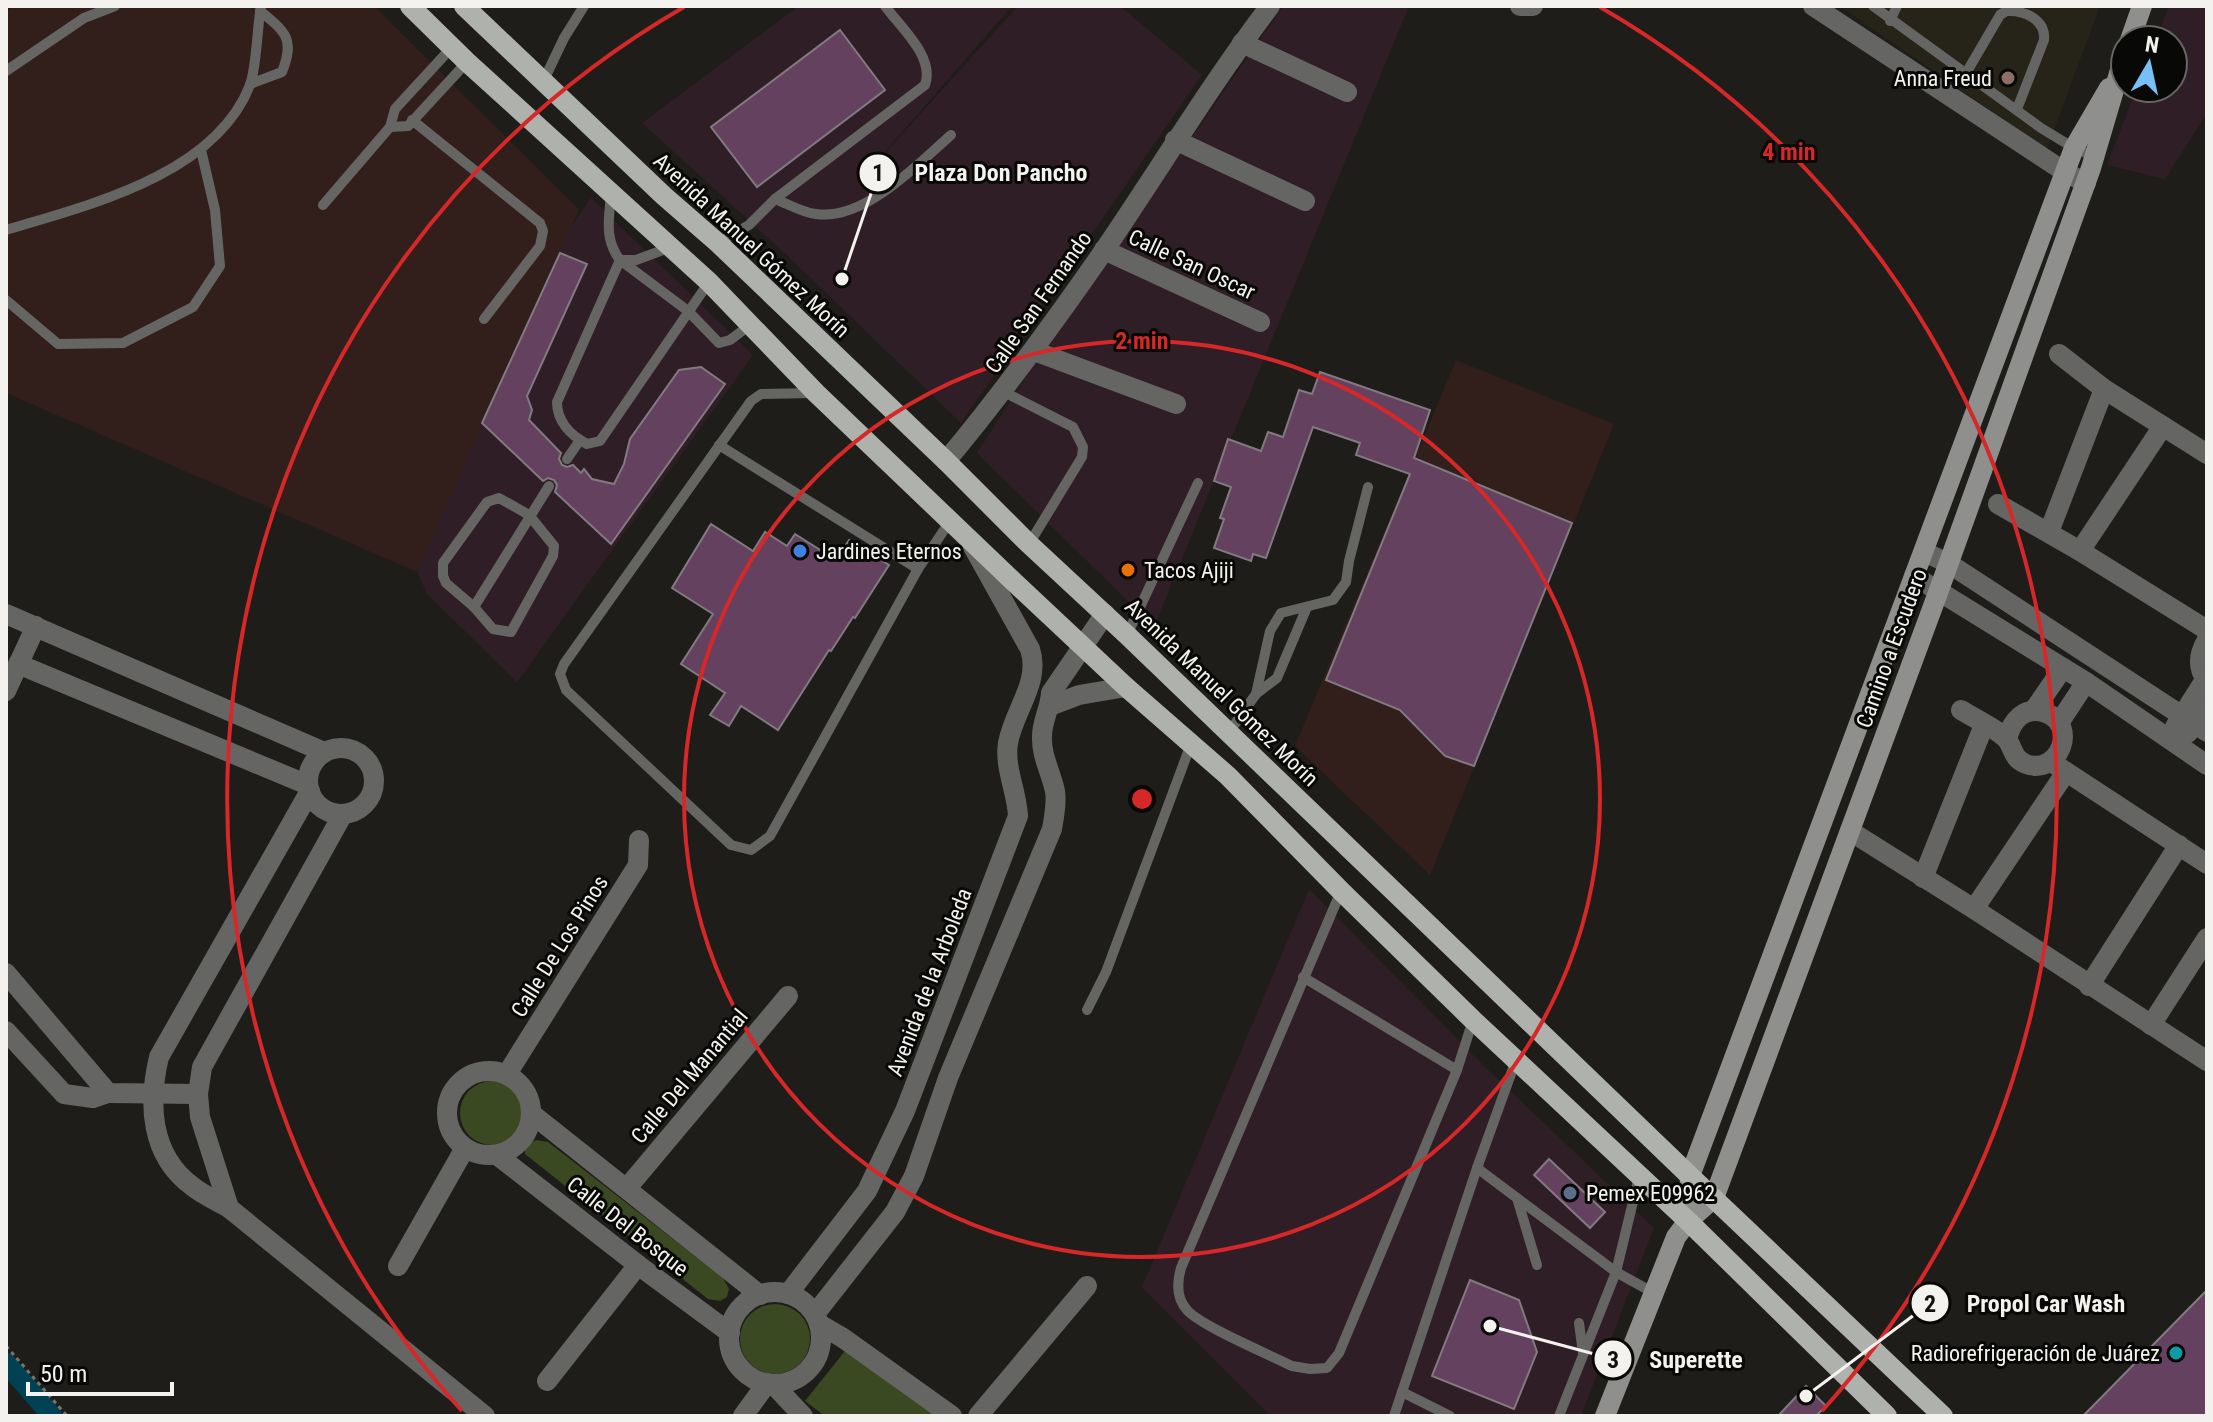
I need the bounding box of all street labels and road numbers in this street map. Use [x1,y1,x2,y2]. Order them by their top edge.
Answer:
street label: Avenida Manuel Gómez Morín [649,148,855,343]
street label: Calle San Oscar [1125,224,1259,305]
street label: Calle San Fernando [980,227,1097,378]
street label: Camino a Escudero [1851,565,1932,731]
street label: Avenida Manuel Gómez Morín [1120,594,1323,791]
street label: Calle De Los Pinos [506,871,613,1022]
street label: Avenida de la Arboleda [882,885,977,1080]
street label: Calle Del Manantial [626,1004,753,1149]
street label: Calle Del Bosque [562,1171,693,1281]

